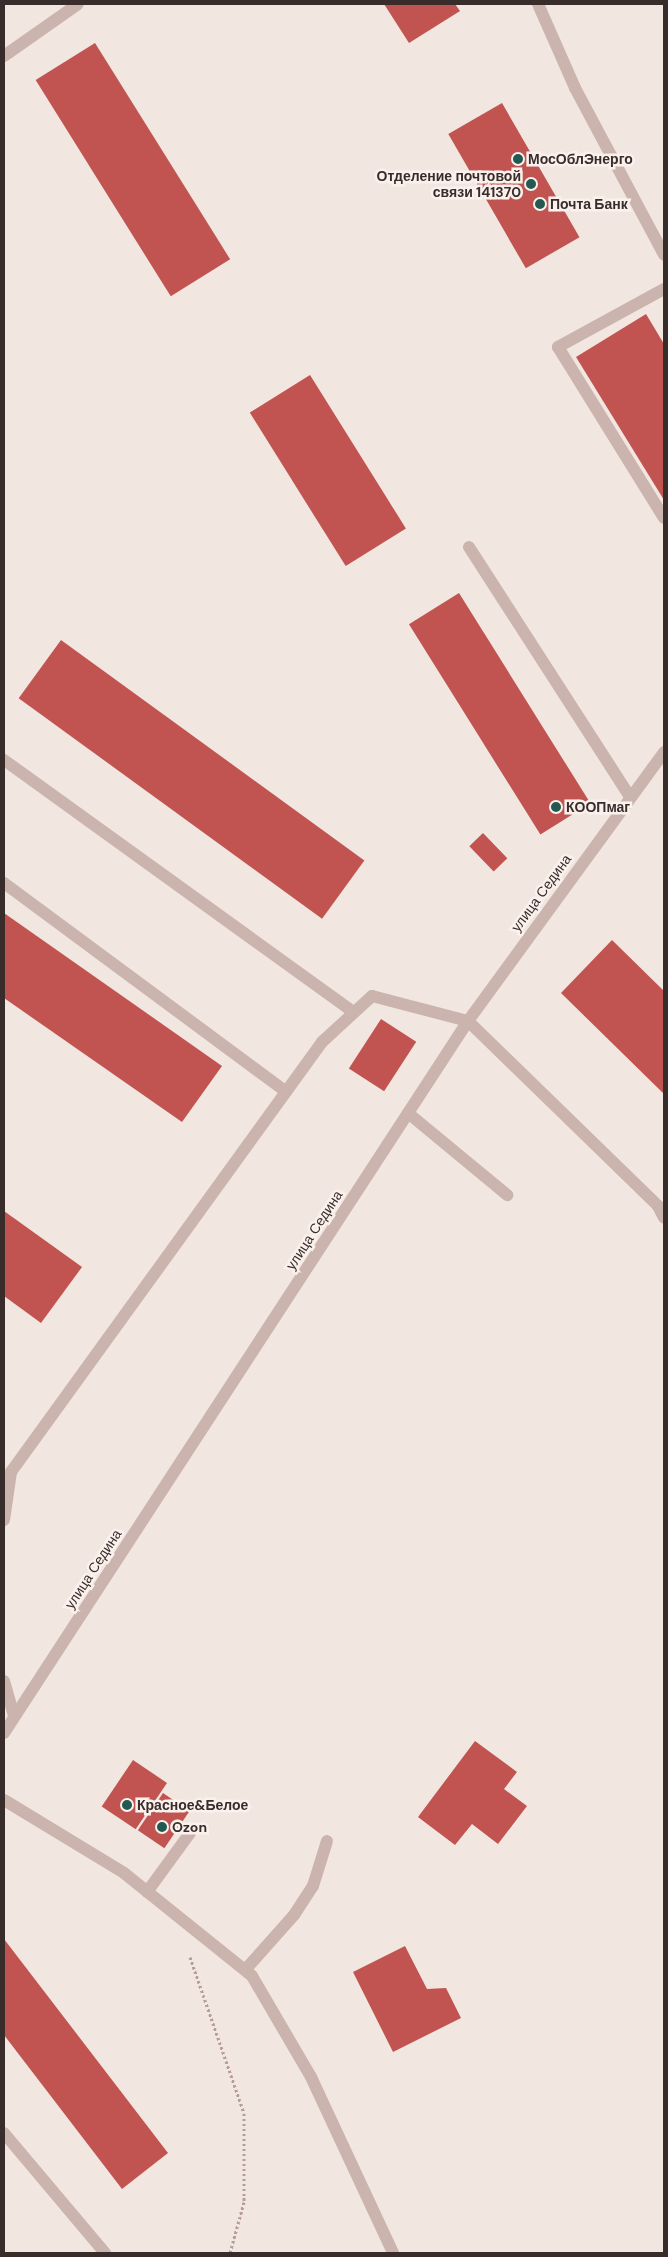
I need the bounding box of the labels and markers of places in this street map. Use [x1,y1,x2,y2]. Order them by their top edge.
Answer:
place label: МосОблЭнерго [528,151,633,167]
marker: МосОблЭнерго [512,153,524,165]
place label: Отделение почтовой связи 141370 [377,168,521,200]
marker: Отделение почтовой связи 141370 [525,178,537,190]
place label: Почта Банк [550,196,628,212]
marker: Почта Банк [534,198,546,210]
place label: КООПмаг [566,799,630,815]
marker: КООПмаг [550,801,562,813]
place label: Красное&Белое [137,1797,248,1813]
marker: Красное&Белое [121,1799,133,1811]
place label: Ozon [172,1819,207,1835]
marker: Ozon [156,1821,168,1833]

